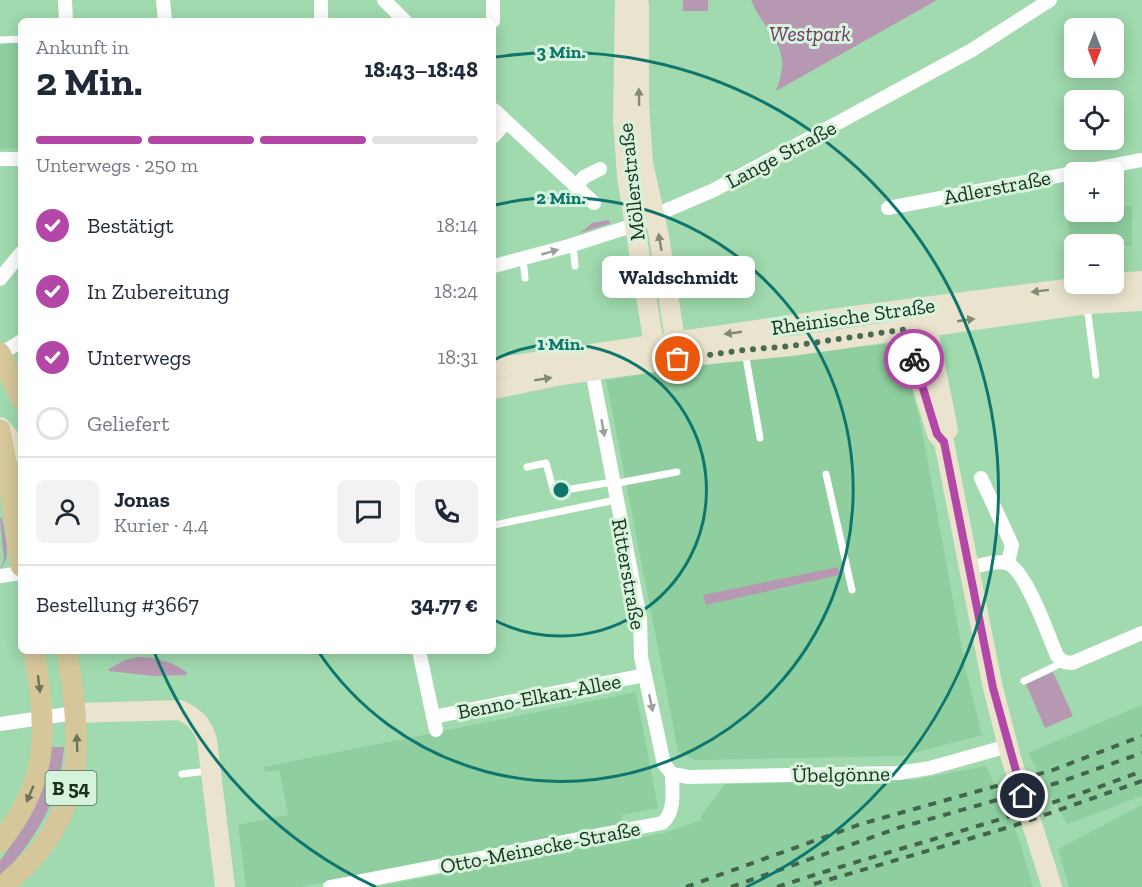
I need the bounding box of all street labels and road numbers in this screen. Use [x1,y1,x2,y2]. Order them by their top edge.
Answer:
street label: Lange Straße [722,114,841,194]
street label: Möllerstraße [612,122,650,242]
street label: Adlerstraße [941,164,1053,210]
street label: Rheinische Straße [769,292,937,340]
street label: Ritterstraße [607,516,651,632]
street label: Benno-Elkan-Allee [455,668,623,724]
street label: Übelgönne [792,761,890,787]
road number: B 54 [46,771,97,805]
street label: Otto-Meinecke-Straße [438,815,642,879]

